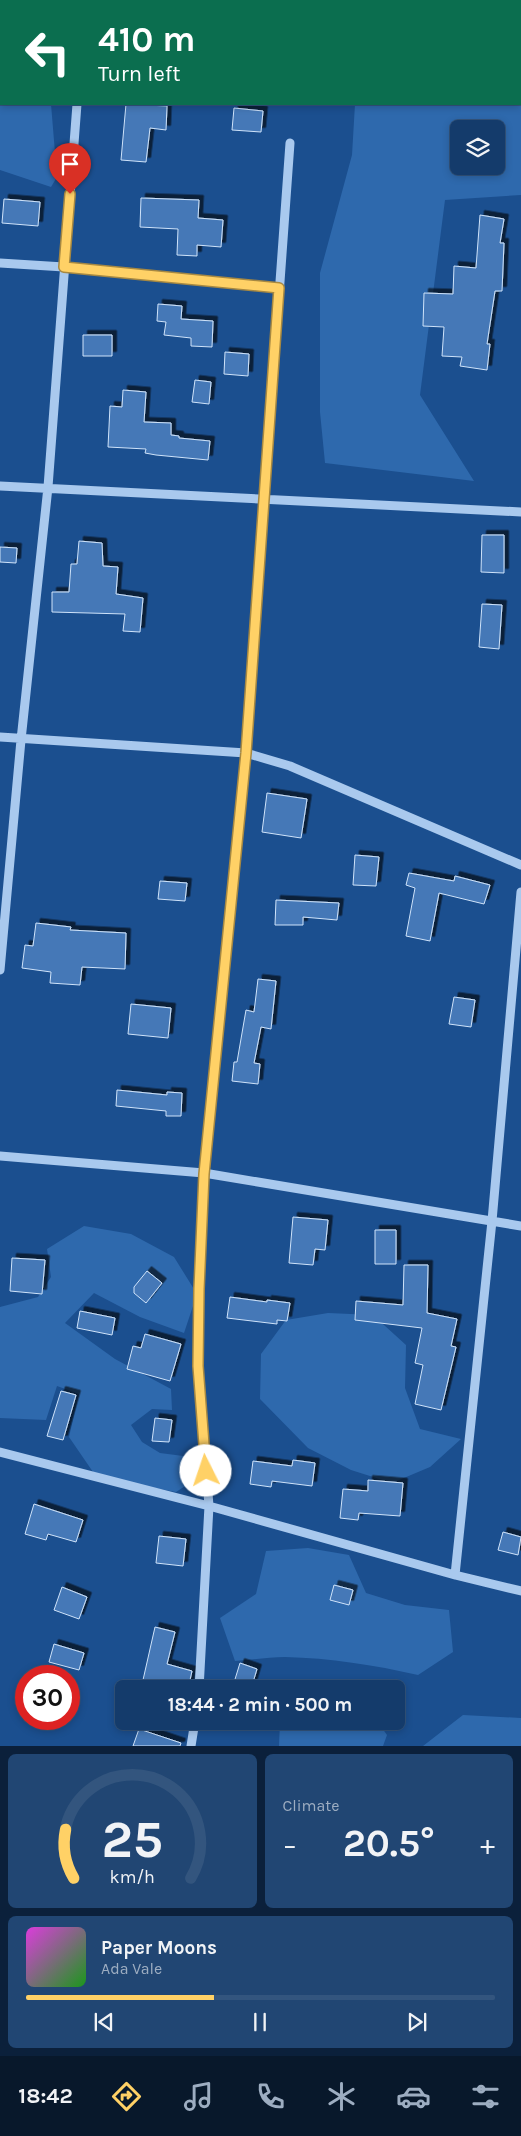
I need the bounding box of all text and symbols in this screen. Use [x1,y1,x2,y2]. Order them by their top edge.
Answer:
text: 410 m [98,19,196,60]
icon: left [15,20,80,85]
text: Turn left [98,61,181,87]
map controls [450,120,505,175]
button: layers [450,120,505,175]
pin [49,143,91,194]
icon: arrive [56,150,84,178]
position arrow [179,1444,231,1496]
speed limit sign: 30 [15,1665,80,1730]
text: 18:44 · 2 min · 500 m [168,1694,352,1716]
text: Climate [283,1796,340,1815]
text: 25 [101,1809,163,1870]
text: 20.5° [343,1821,435,1866]
text: − [283,1828,297,1861]
text: + [480,1828,495,1861]
text: km/h [110,1867,155,1888]
text: Paper Moons [101,1937,217,1959]
text: Ada Vale [101,1959,162,1978]
icon: previous [90,2008,118,2036]
icon: pause [246,2008,274,2036]
icon: next [403,2008,431,2036]
icon: directions [109,2079,144,2114]
icon: music [181,2079,216,2114]
icon: phone [253,2079,288,2114]
icon: climate [324,2079,359,2114]
icon: car [396,2079,431,2114]
icon: filters [468,2079,503,2114]
text: 18:42 [18,2083,73,2109]

